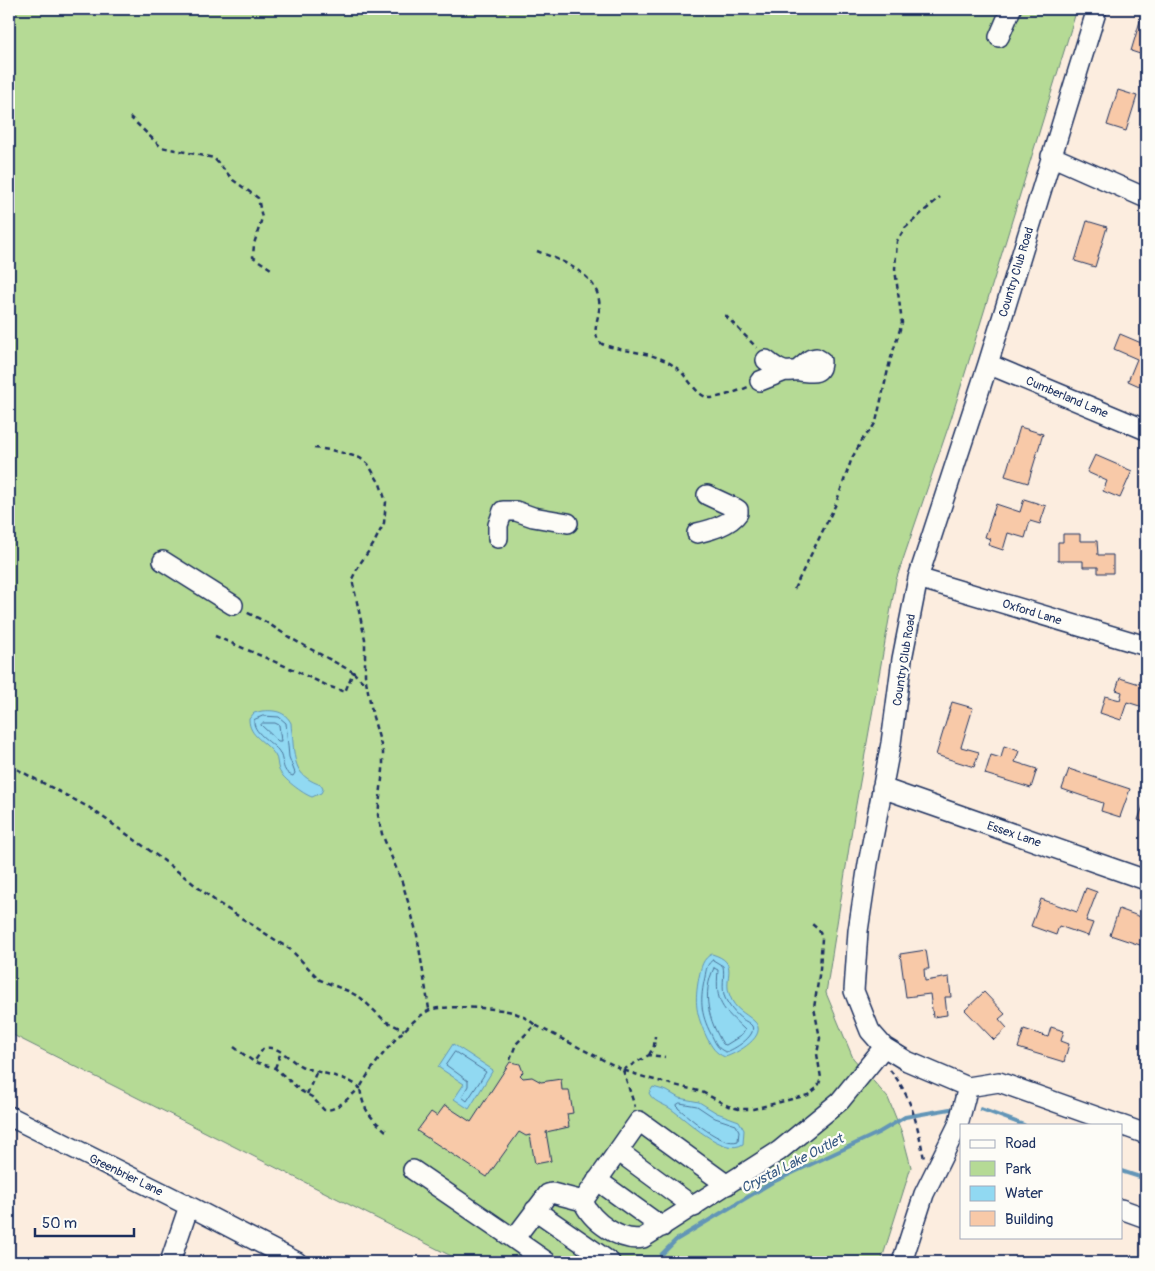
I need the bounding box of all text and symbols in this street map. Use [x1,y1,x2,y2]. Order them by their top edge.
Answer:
street label: Country Club Road [996,225,1037,319]
street label: Cumberland Lane [1023,373,1110,422]
street label: Oxford Lane [1000,596,1063,629]
street label: Country Club Road [890,613,919,707]
street label: Essex Lane [985,818,1043,851]
legend [960,1124,1122,1238]
water label: Crystal Lake Outlet [738,1130,847,1196]
text: Road [1005,1134,1036,1153]
street label: Greenbrier Lane [86,1151,165,1200]
text: Park [1005,1160,1032,1179]
text: Water [1005,1184,1044,1203]
scale bar [35,1206,134,1238]
text: Building [1005,1210,1053,1229]
text: 50 m [42,1214,77,1233]

